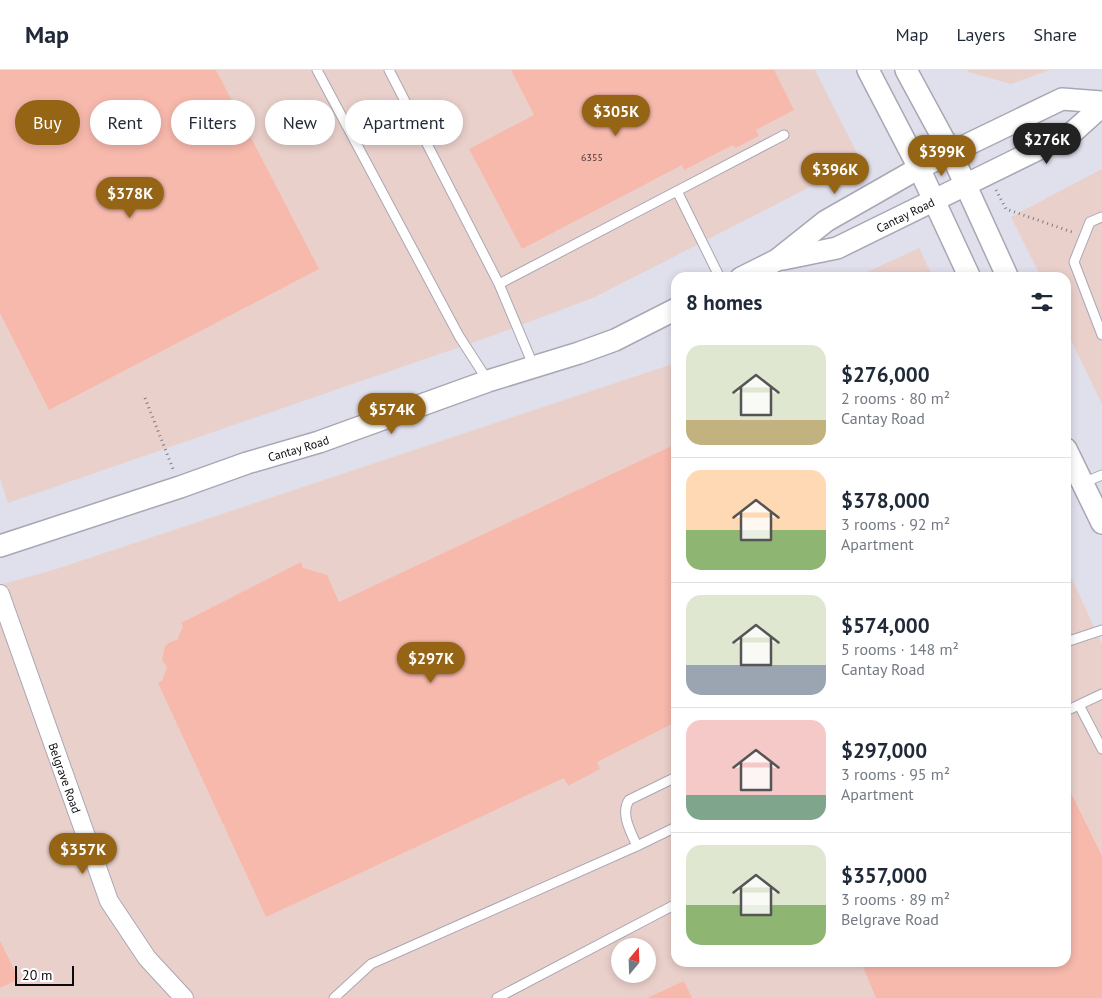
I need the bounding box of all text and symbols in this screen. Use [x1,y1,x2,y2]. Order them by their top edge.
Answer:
text: Map [25,19,69,50]
text: Map [896,23,928,46]
text: Layers [956,23,1005,46]
text: Share [1033,23,1077,46]
pin: $305K [581,94,651,137]
chip: Buy [15,100,80,145]
chip: Rent [90,100,161,145]
chip: Filters [171,100,255,145]
chip: New [265,100,335,145]
chip: Apartment [345,100,463,145]
text: $305K [593,101,639,121]
pin: $276K [1012,122,1082,165]
text: $276K [1024,129,1070,149]
pin: $399K [907,134,977,177]
text: $399K [919,141,965,161]
house number: 6355 [581,151,603,164]
pin: $396K [800,152,870,195]
text: $396K [812,159,858,179]
pin: $378K [95,176,165,219]
text: $378K [107,183,153,203]
street label: Cantay Road [874,194,937,235]
icon: filters [1028,288,1056,316]
text: 8 homes [686,289,762,316]
text: $276,000 [841,361,930,388]
icon: home [726,365,786,425]
text: 2 rooms · 80 m² [841,388,950,408]
pin: $574K [357,392,427,435]
text: $574K [369,399,415,419]
text: Cantay Road [841,408,925,428]
street label: Cantay Road [266,432,331,464]
text: $378,000 [841,487,930,514]
icon: home [726,490,786,550]
text: 3 rooms · 92 m² [841,514,950,534]
text: Apartment [841,534,914,554]
text: $574,000 [841,612,930,639]
icon: home [726,615,786,675]
text: 5 rooms · 148 m² [841,639,959,659]
pin: $297K [396,642,466,684]
text: $297K [408,648,454,668]
text: Cantay Road [841,659,925,679]
text: $297,000 [841,737,927,764]
icon: home [726,740,786,800]
street label: Belgrave Road [46,741,85,815]
text: 3 rooms · 95 m² [841,764,950,784]
text: Apartment [841,784,914,804]
pin: $357K [48,832,118,875]
text: $357K [60,839,106,859]
text: $357,000 [841,862,927,889]
icon: home [726,865,786,925]
text: 3 rooms · 89 m² [841,889,950,909]
text: Belgrave Road [841,909,939,929]
north arrow [611,938,656,982]
map controls [611,938,656,983]
scale bar [15,963,74,986]
text: 20 m [22,966,52,984]

